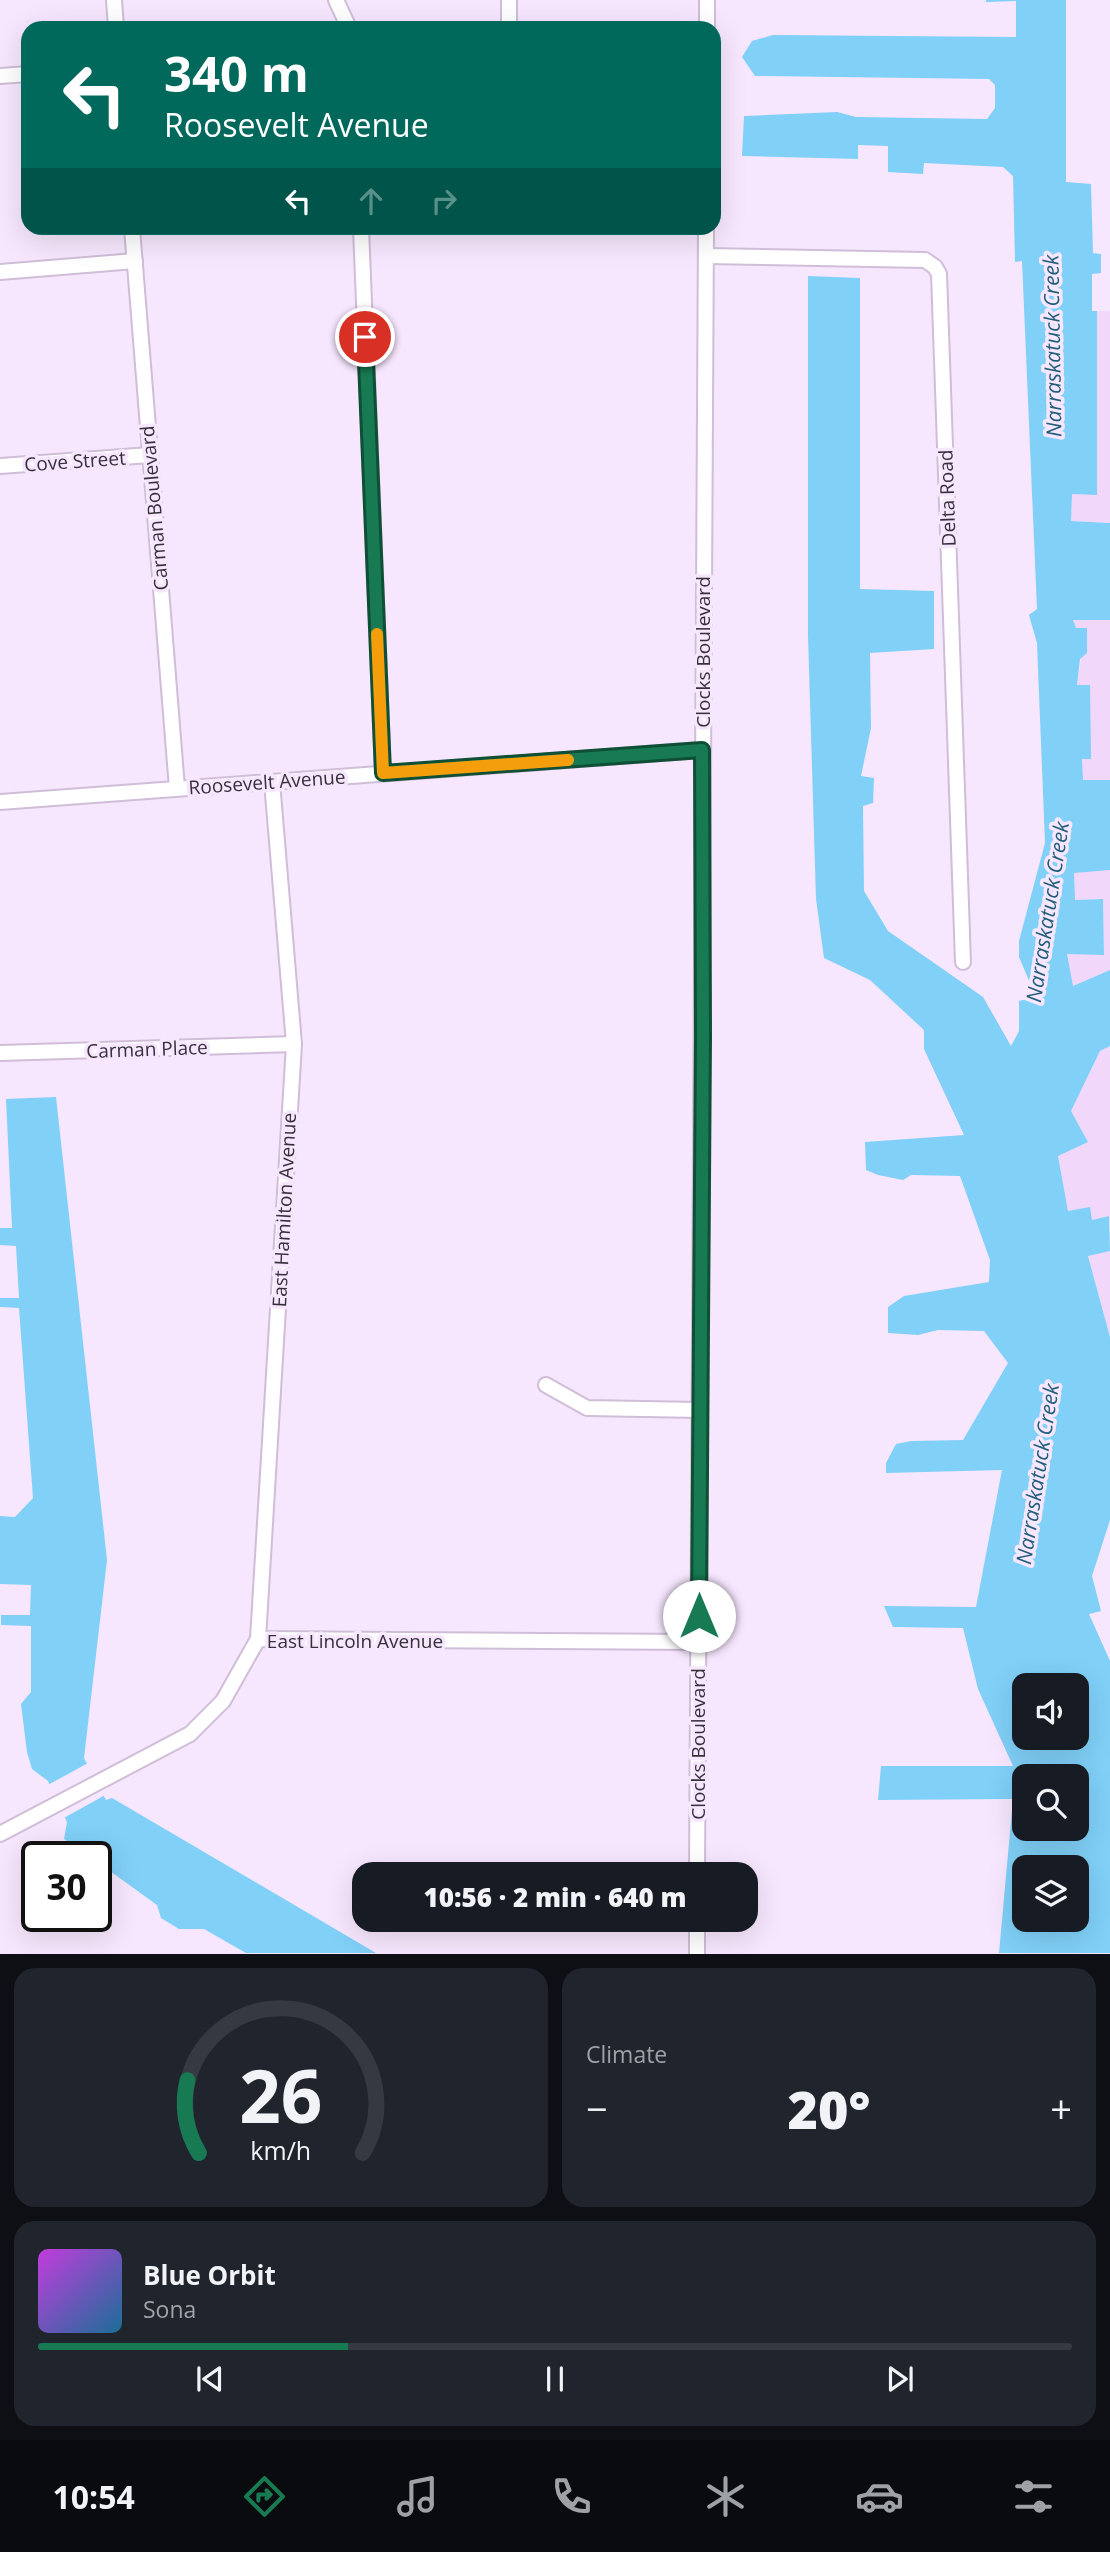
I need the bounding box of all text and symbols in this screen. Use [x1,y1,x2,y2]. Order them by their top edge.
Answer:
text: 340 m [164,40,309,106]
icon: left [49,49,140,140]
text: Roosevelt Avenue [164,103,429,146]
icon: left [279,182,317,220]
icon: ahead [352,182,390,220]
icon: right [425,182,463,220]
water label: Narraskatuck Creek [1036,254,1068,437]
pin [335,307,395,367]
icon: arrive [346,318,384,356]
street label: Carman Boulevard [134,425,174,591]
street label: Cove Street [23,444,127,478]
street label: Delta Road [932,449,962,547]
street label: Clocks Boulevard [690,576,716,728]
street label: Roosevelt Avenue [188,764,346,800]
water label: Narraskatuck Creek [1019,819,1075,1004]
street label: Carman Place [86,1034,208,1064]
street label: East Hamilton Avenue [266,1112,302,1308]
water label: Narraskatuck Creek [1009,1381,1065,1566]
position arrow [662,1579,736,1653]
street label: East Lincoln Avenue [267,1628,443,1654]
street label: Clocks Boulevard [685,1668,711,1820]
map controls [1012,1673,1089,1932]
button: sound [1012,1673,1089,1750]
button: search [1012,1764,1089,1841]
speed limit sign: 30 [21,1841,112,1932]
button: layers [1012,1855,1089,1932]
text: 10:56 · 2 min · 640 m [424,1879,686,1915]
text: Climate [586,2038,667,2070]
text: 26 [239,2046,323,2145]
text: 20° [788,2073,870,2144]
text: − [586,2082,608,2134]
text: + [1050,2082,1072,2134]
text: km/h [251,2133,311,2167]
text: Blue Orbit [143,2257,276,2293]
text: Sona [143,2293,196,2325]
icon: previous [191,2360,229,2398]
icon: pause [536,2360,574,2398]
icon: next [881,2360,919,2398]
icon: directions [240,2472,289,2521]
icon: music [393,2472,442,2521]
icon: phone [547,2472,596,2521]
icon: climate [701,2472,750,2521]
icon: car [855,2472,904,2521]
icon: filters [1009,2472,1058,2521]
text: 10:54 [52,2475,135,2518]

